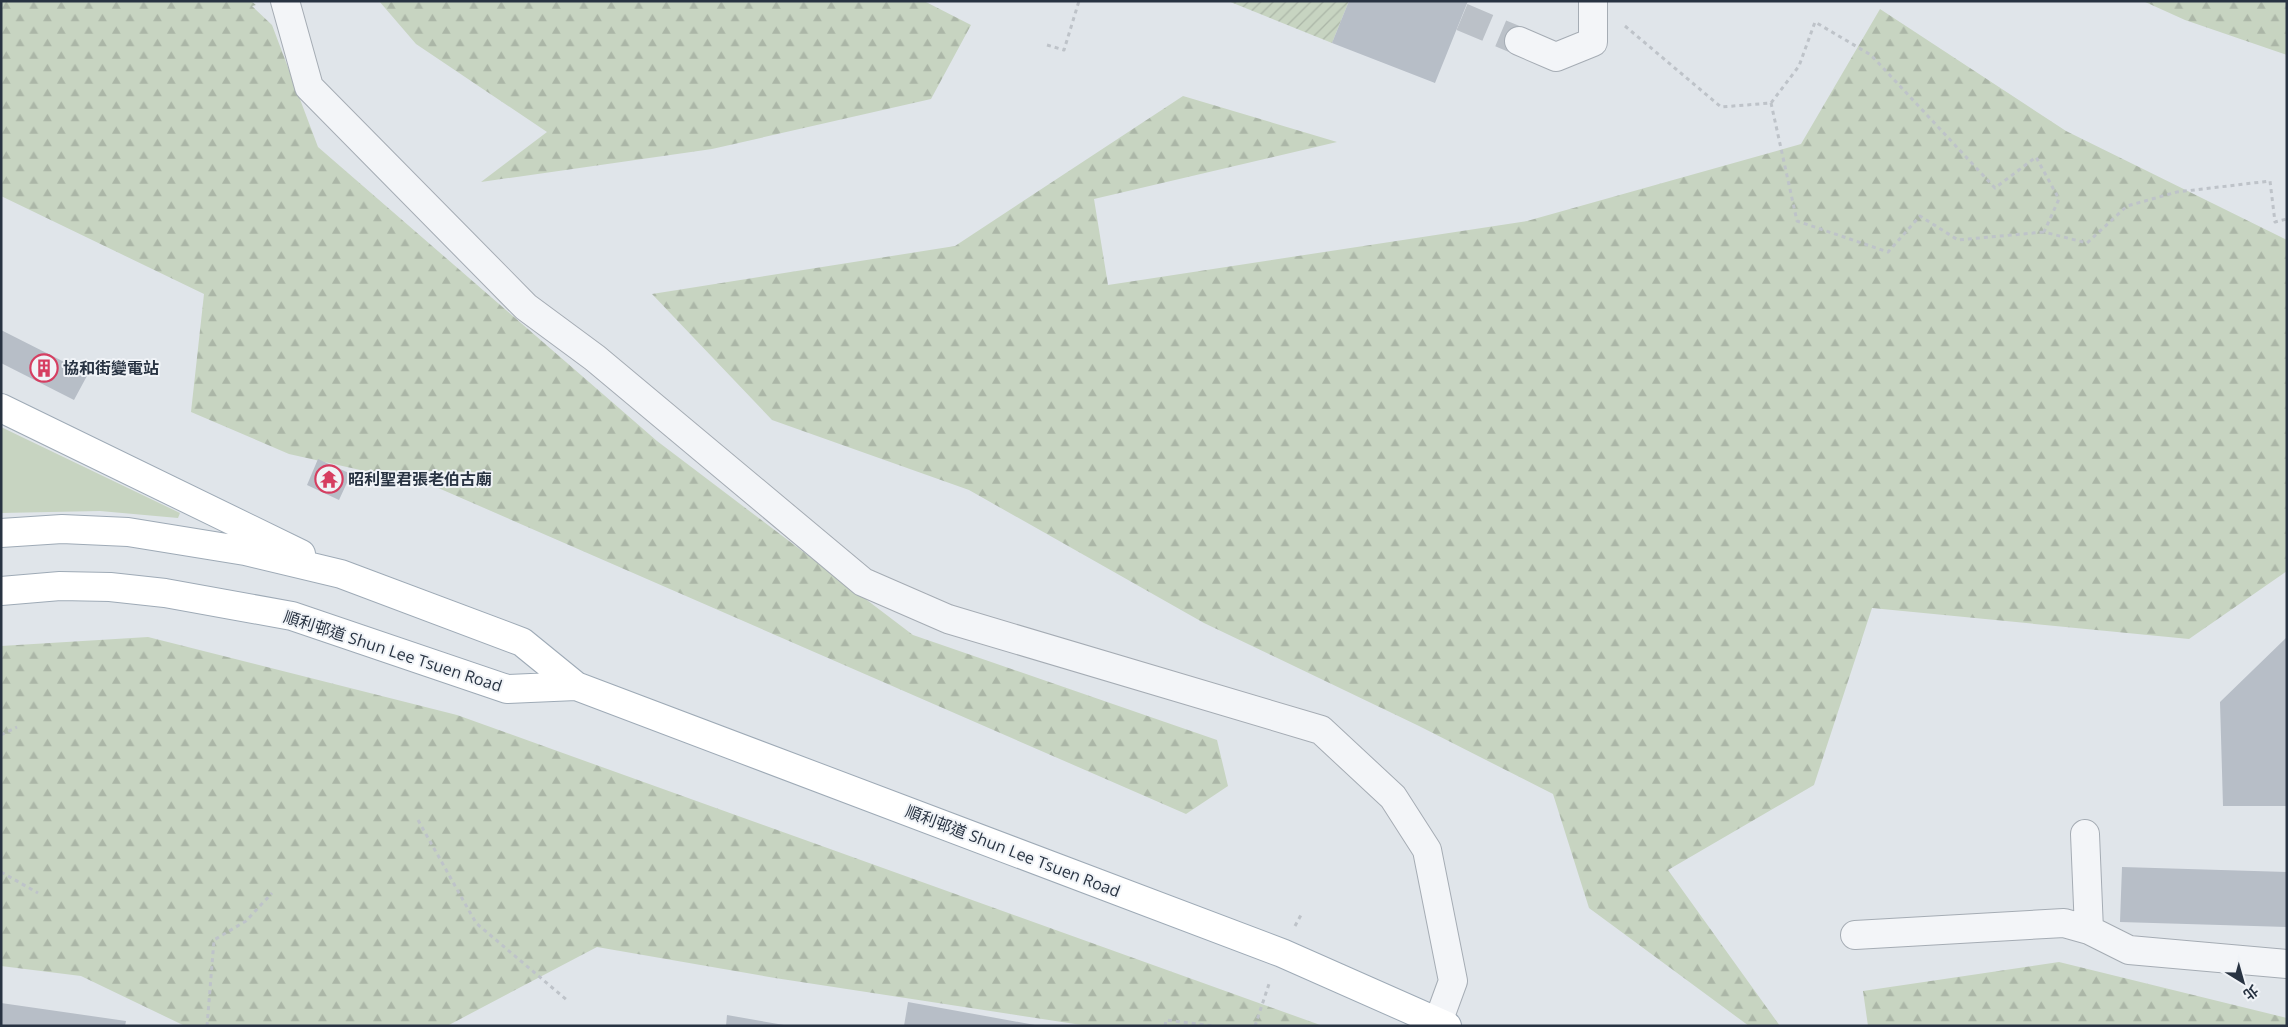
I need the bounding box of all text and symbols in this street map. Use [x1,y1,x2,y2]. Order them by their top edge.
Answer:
building icon: 協和街變電站 [29,353,59,383]
place label: 協和街變電站 [63,357,159,379]
temple icon: 昭利聖君張老伯古廟 [314,464,344,494]
place label: 昭利聖君張老伯古廟 [348,468,492,490]
street label: 順利邨道 Shun Lee Tsuen Road [281,605,505,697]
street label: 順利邨道 Shun Lee Tsuen Road [902,800,1124,902]
north arrow [2218,957,2268,1007]
text: 北 [2240,981,2262,1005]

